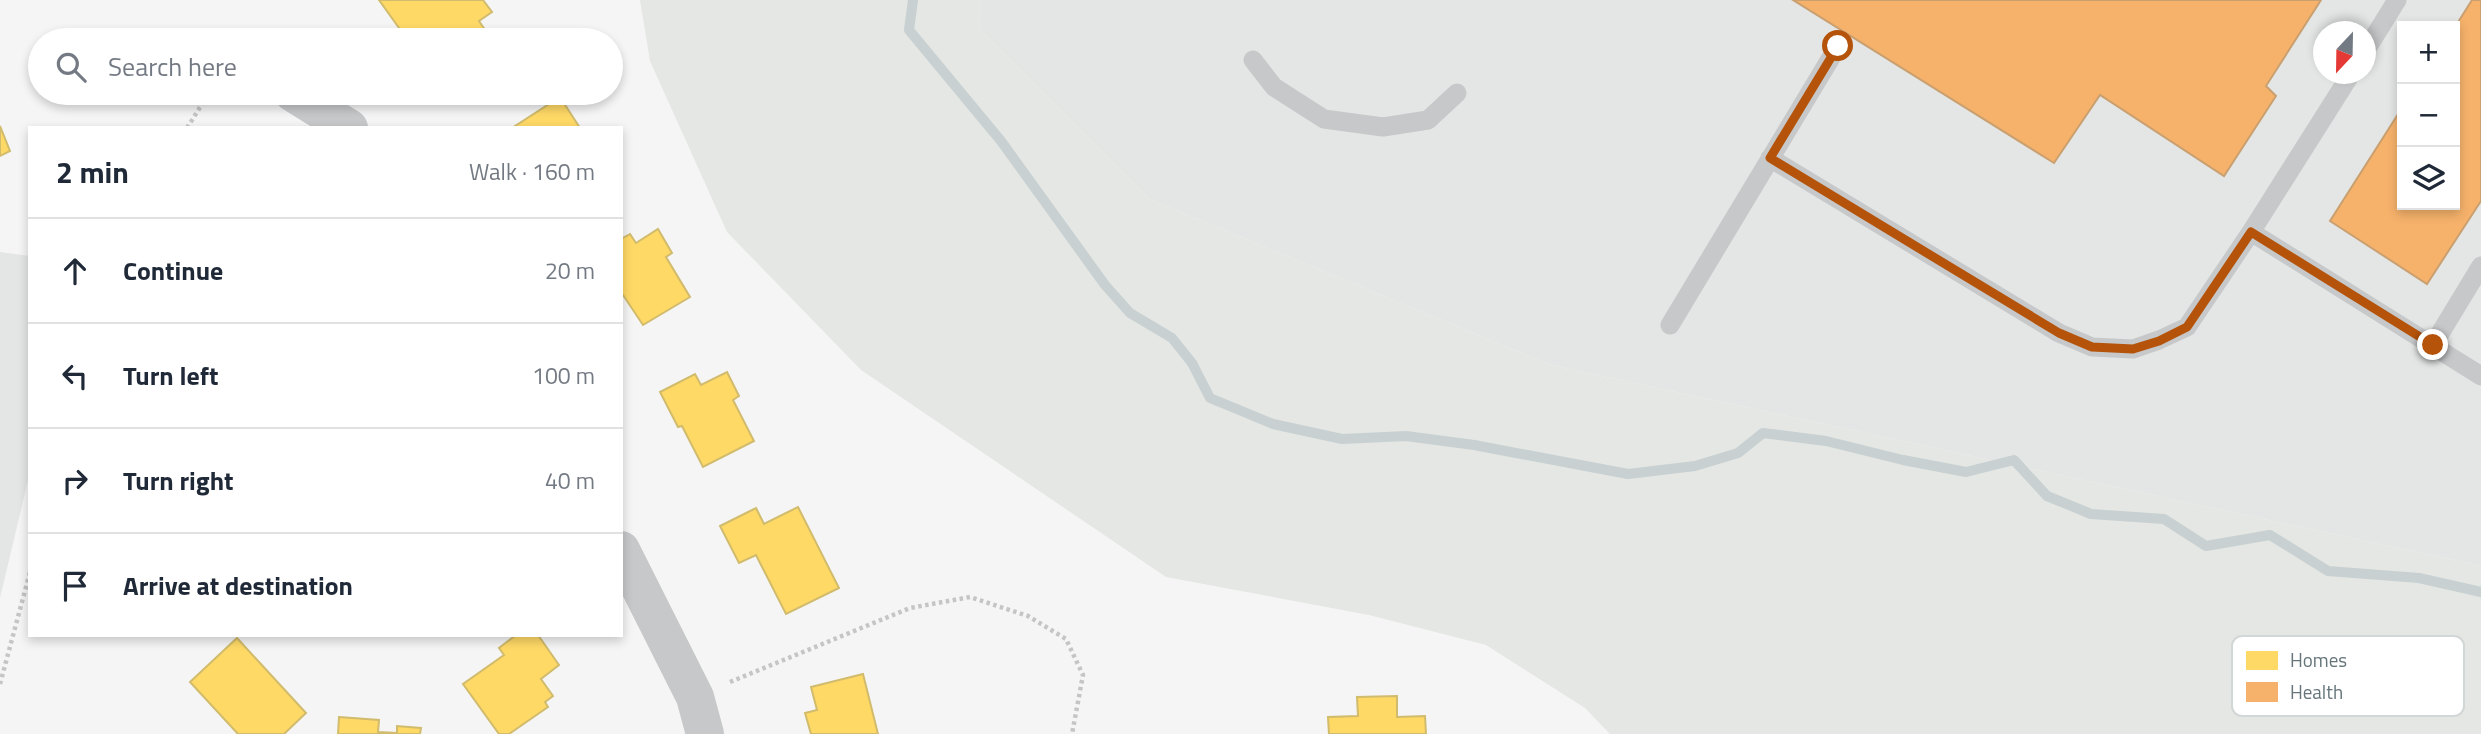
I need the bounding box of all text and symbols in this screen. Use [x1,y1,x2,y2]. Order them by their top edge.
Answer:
north arrow [2313,21,2376,84]
map controls [2397,21,2460,210]
button: + [2397,21,2460,84]
search box [28,28,623,105]
route start [1822,30,1853,61]
text: Search here [108,47,237,86]
icon: search [52,48,90,86]
button: − [2397,84,2460,147]
button: layers [2397,147,2460,210]
text: 2 min [56,149,129,195]
text: Walk · 160 m [469,154,595,189]
text: Continue [123,251,223,290]
icon: ahead [56,252,94,290]
text: 20 m [545,253,595,288]
route end [2417,329,2448,360]
text: Turn left [123,356,218,395]
icon: left [56,357,94,395]
text: 100 m [532,358,595,393]
text: Turn right [123,461,234,500]
icon: right [56,462,94,500]
text: 40 m [545,463,595,498]
text: Arrive at destination [123,566,353,605]
icon: arrive [56,567,94,605]
legend [2232,636,2464,716]
text: Homes [2290,645,2347,674]
text: Health [2290,677,2343,706]

